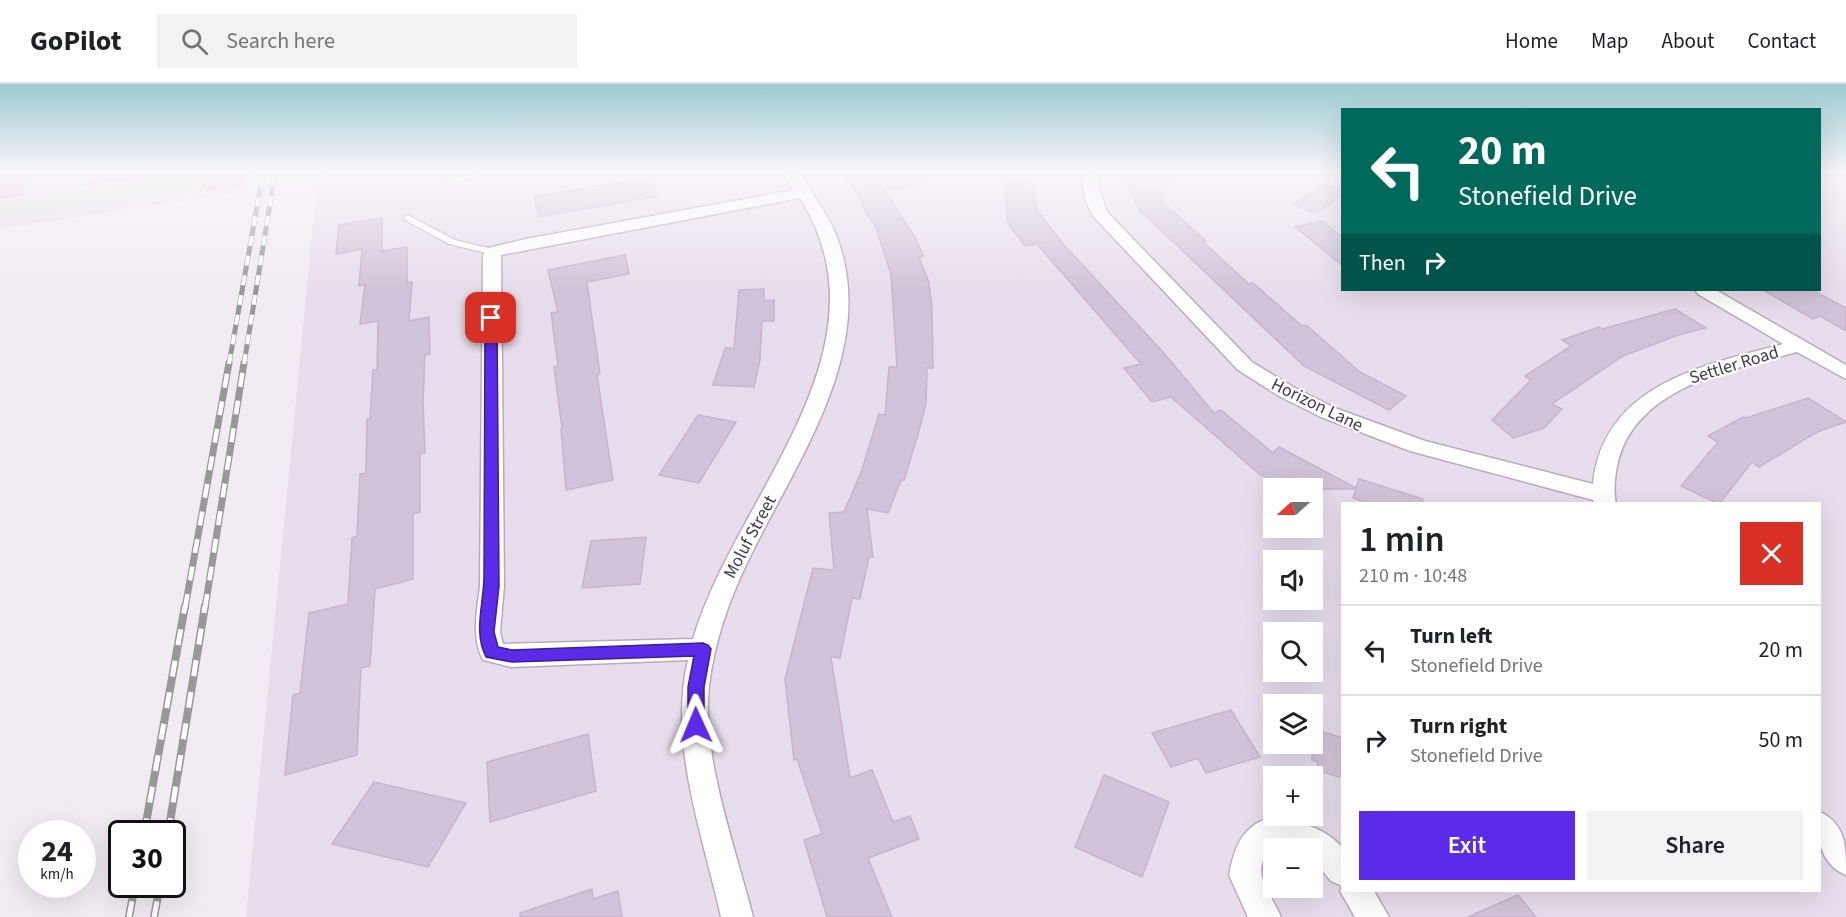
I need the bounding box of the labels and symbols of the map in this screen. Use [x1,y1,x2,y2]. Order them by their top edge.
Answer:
pin [465,292,516,343]
street label: Settler Road [1686,340,1782,390]
street label: Horizon Lane [1267,372,1367,438]
north arrow [1263,478,1323,538]
street label: Moluf Street [718,491,782,583]
position arrow [664,693,728,757]
speed limit sign: 30 [108,820,186,898]

